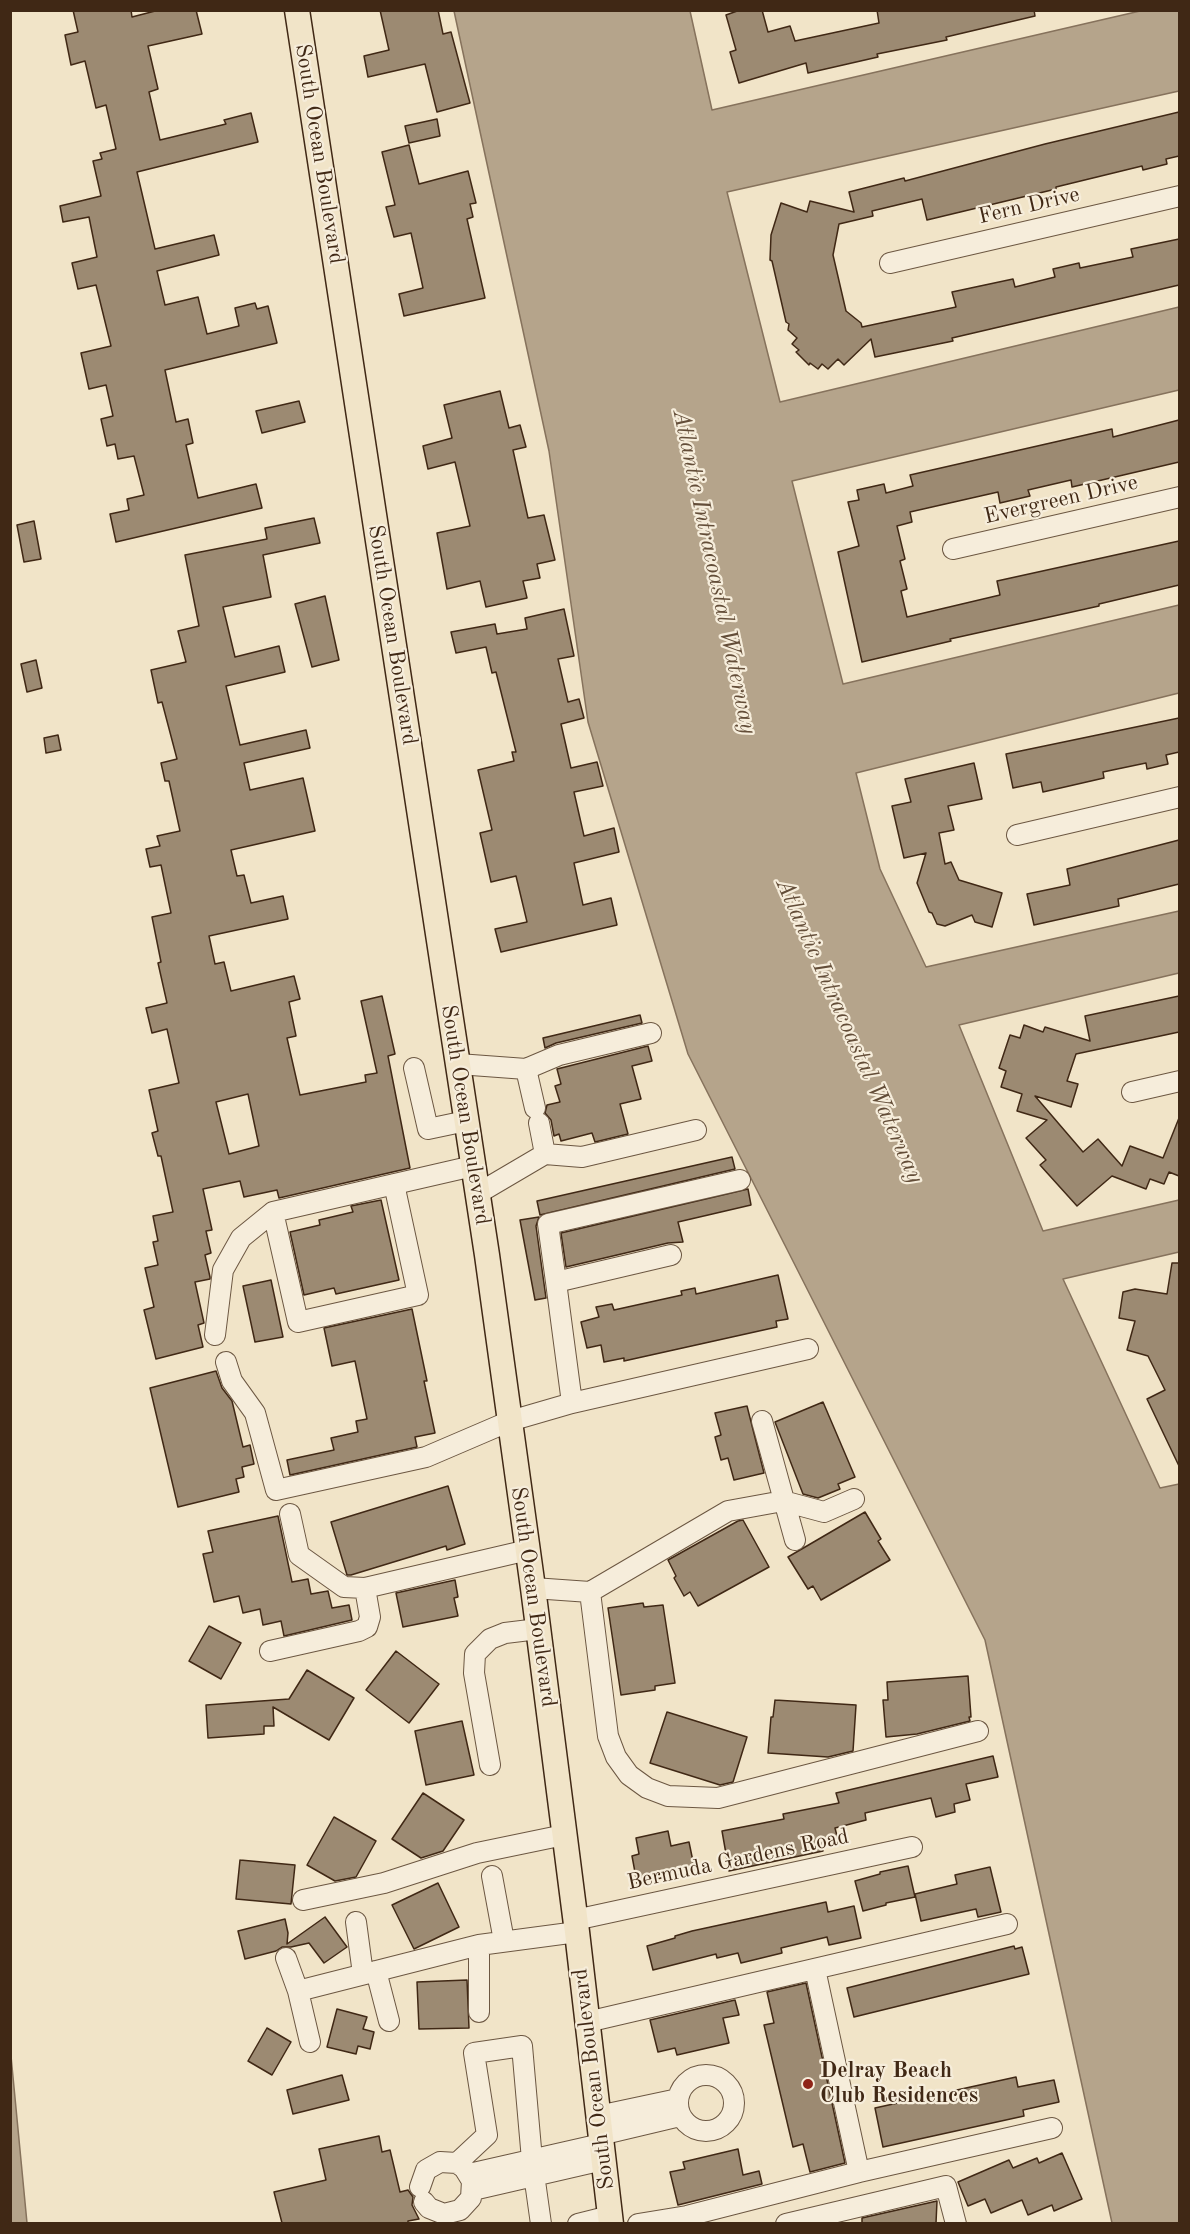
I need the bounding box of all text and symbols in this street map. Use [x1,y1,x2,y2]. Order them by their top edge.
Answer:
street label: South Ocean Boulevard [289,42,349,266]
street label: Fern Drive [976,182,1082,230]
water label: Atlantic Intracoastal Waterway [666,407,762,737]
street label: Evergreen Drive [982,469,1140,531]
street label: South Ocean Boulevard [362,523,422,747]
water label: Atlantic Intracoastal Waterway [769,874,929,1188]
street label: South Ocean Boulevard [435,1003,495,1227]
street label: South Ocean Boulevard [504,1485,562,1709]
street label: Bermuda Gardens Road [625,1824,851,1896]
street label: South Ocean Boulevard [567,1967,621,2191]
place label: Delray Beach Club Residences [820,2058,978,2110]
marker: Delray Beach Club Residences [801,2077,815,2091]

